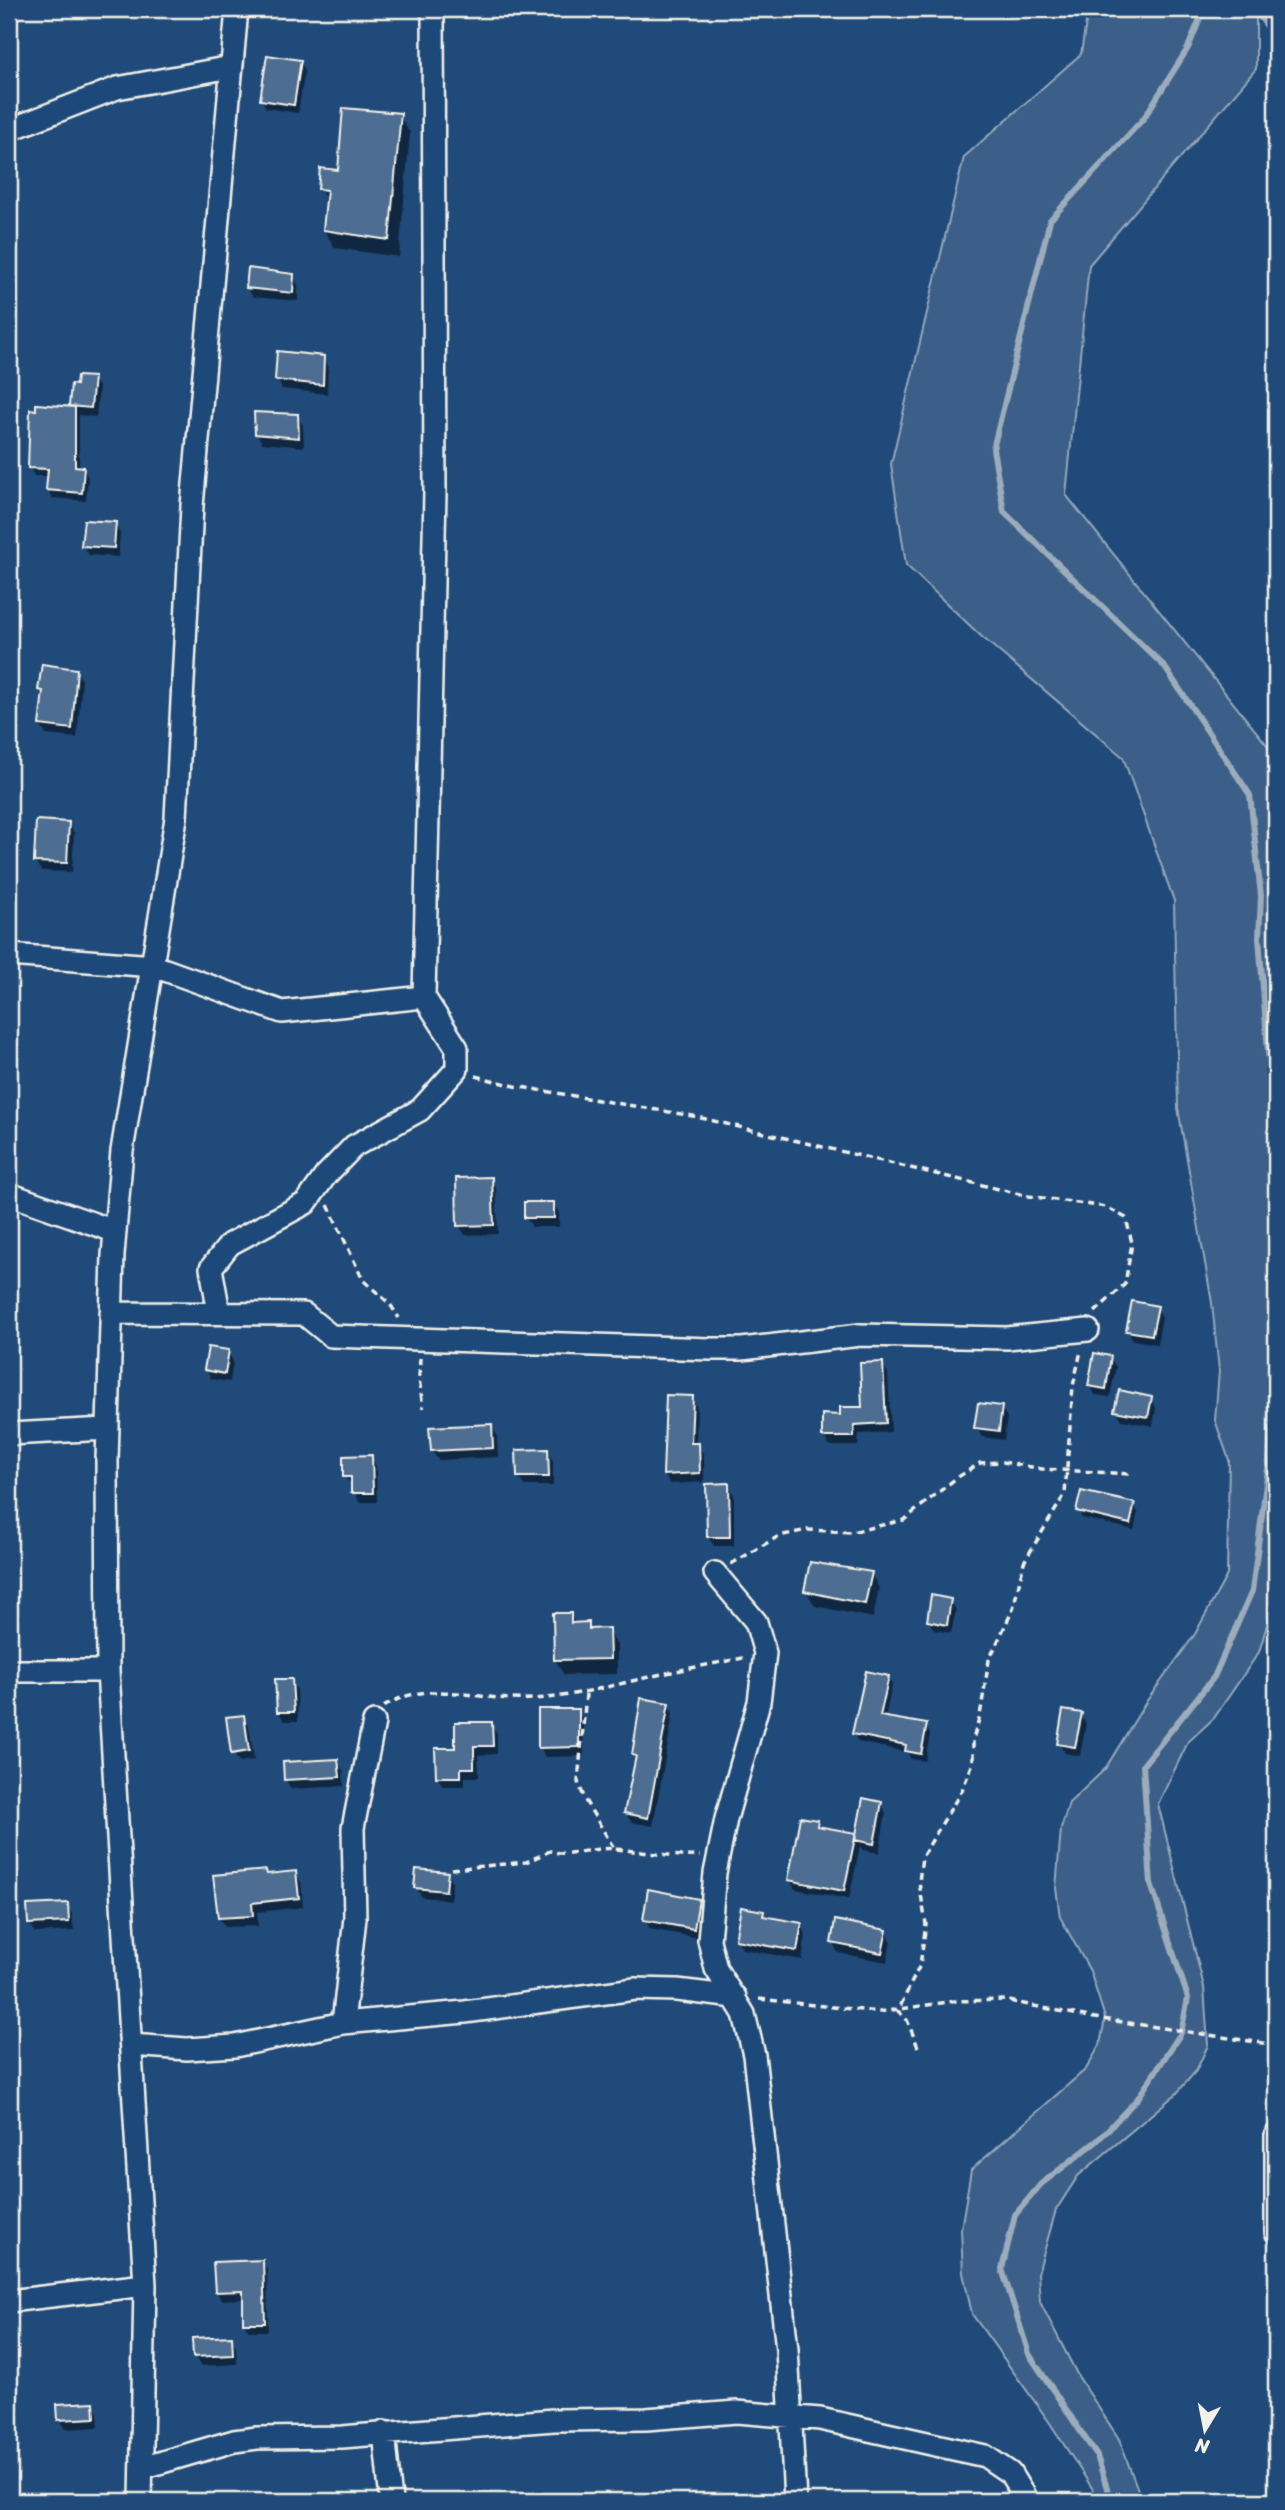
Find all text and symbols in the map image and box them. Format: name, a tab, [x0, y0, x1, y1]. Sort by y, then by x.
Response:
north arrow	[1170, 2394, 1240, 2464]
text: N	[1192, 2429, 1212, 2464]

